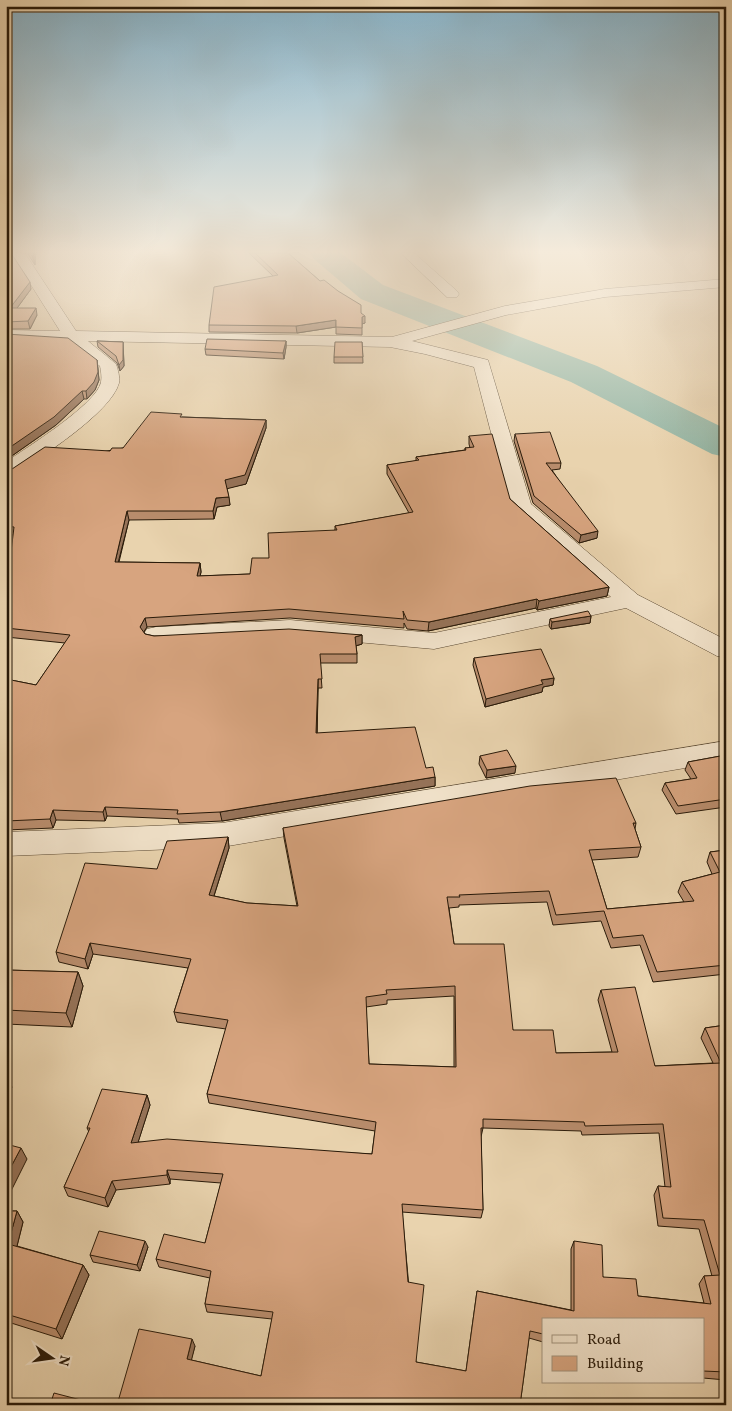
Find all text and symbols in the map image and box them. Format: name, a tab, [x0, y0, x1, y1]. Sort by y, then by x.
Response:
legend	[542, 1318, 704, 1384]
text: Road	[587, 1330, 621, 1351]
north arrow	[28, 1334, 78, 1384]
text: N	[53, 1353, 74, 1368]
text: Building	[587, 1354, 644, 1375]

